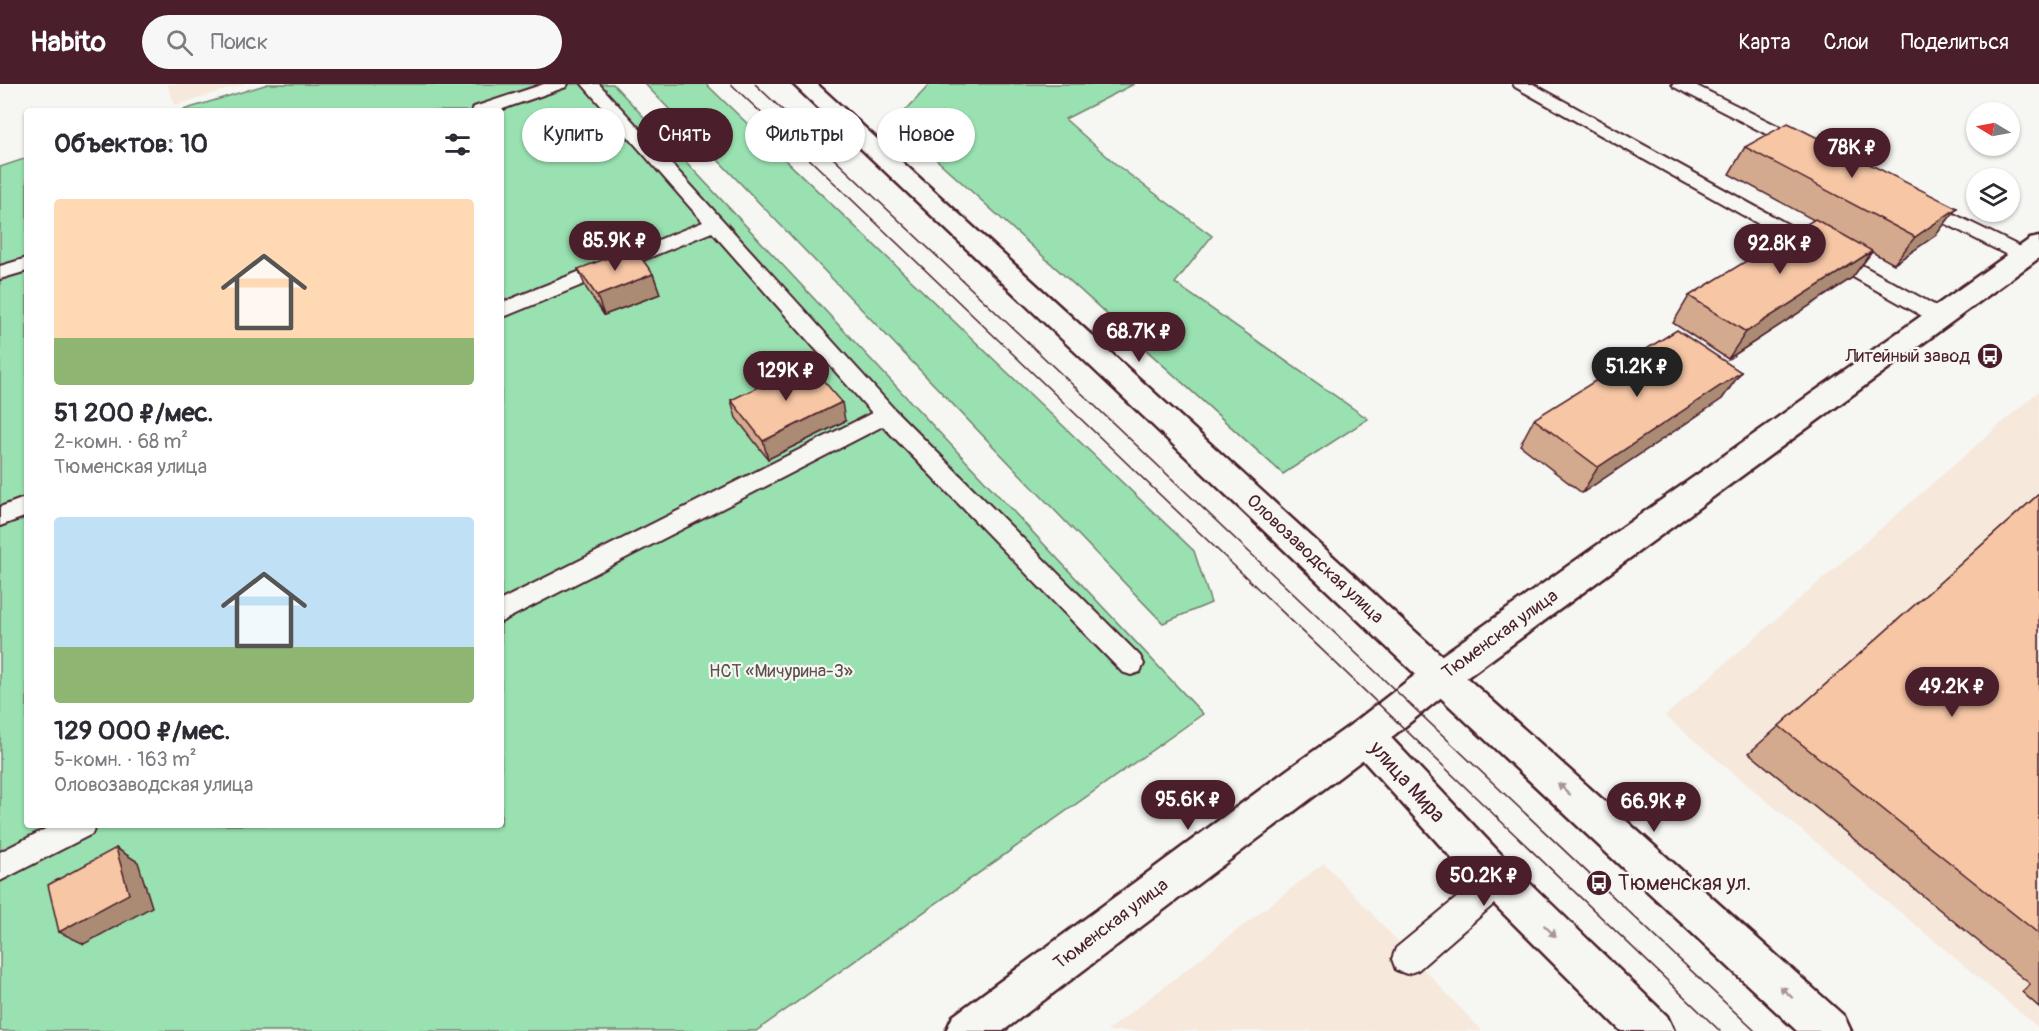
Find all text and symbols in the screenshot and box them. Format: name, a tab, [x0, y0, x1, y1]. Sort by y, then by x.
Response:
search box	[142, 15, 562, 69]
text: Habito	[30, 25, 106, 60]
icon: search	[163, 26, 196, 59]
text: Поиск	[211, 28, 268, 56]
text: Карта	[1738, 29, 1790, 56]
text: Слои	[1823, 29, 1868, 56]
text: Поделиться	[1901, 29, 2009, 56]
north arrow	[1966, 102, 2020, 156]
map controls	[1966, 102, 2020, 222]
chip: Купить	[522, 108, 625, 162]
chip: Снять	[637, 108, 733, 162]
chip: Фильтры	[745, 108, 865, 162]
chip: Новое	[877, 108, 975, 162]
text: Объектов: 10	[54, 128, 208, 160]
icon: filters	[441, 128, 474, 161]
pin: 78K ₽	[1810, 128, 1894, 179]
text: 78K ₽	[1827, 135, 1877, 160]
button: layers	[1966, 168, 2020, 222]
pin: 85.9K ₽	[560, 221, 670, 272]
pin: 92.8K ₽	[1725, 224, 1835, 275]
text: 85.9K ₽	[583, 228, 647, 253]
text: 92.8K ₽	[1748, 231, 1812, 256]
icon: home	[210, 238, 318, 346]
pin: 68.7K ₽	[1084, 312, 1194, 363]
text: 68.7K ₽	[1106, 319, 1172, 344]
bus stop icon: Литейный завод	[1975, 341, 2005, 371]
place label: Литейный завод	[1844, 345, 1970, 368]
pin: 51.2K ₽	[1582, 347, 1692, 398]
pin: 129K ₽	[737, 351, 835, 402]
text: 51.2K ₽	[1606, 354, 1668, 379]
text: 129K ₽	[757, 358, 815, 383]
text: 51 200 ₽/мес.	[54, 397, 213, 429]
text: 2-комн. · 68 m²	[54, 429, 188, 454]
text: Тюменская улица	[54, 454, 207, 479]
street label: Оловозаводская улица	[1242, 489, 1388, 629]
icon: home	[210, 556, 318, 664]
street label: Тюменская улица	[1438, 584, 1562, 684]
park label: НСТ «Мичурина-3»	[709, 660, 853, 683]
pin: 49.2K ₽	[1897, 667, 2007, 718]
text: 49.2K ₽	[1919, 674, 1985, 699]
text: 129 000 ₽/мес.	[54, 715, 230, 747]
street label: улица Мира	[1363, 735, 1451, 829]
text: 5-комн. · 163 m²	[54, 747, 197, 772]
text: Оловозаводская улица	[54, 772, 253, 797]
pin: 95.6K ₽	[1133, 780, 1243, 831]
one-way arrow	[1557, 782, 1572, 796]
pin: 66.9K ₽	[1599, 782, 1709, 833]
text: 95.6K ₽	[1155, 787, 1221, 812]
text: 66.9K ₽	[1621, 789, 1687, 814]
pin: 50.2K ₽	[1429, 856, 1539, 907]
text: 50.2K ₽	[1450, 863, 1518, 888]
bus stop icon: Тюменская ул.	[1584, 868, 1614, 898]
place label: Тюменская ул.	[1618, 870, 1751, 897]
street label: Тюменская улица	[1049, 873, 1173, 975]
one-way arrow	[1542, 924, 1557, 938]
one-way arrow	[1779, 985, 1793, 999]

